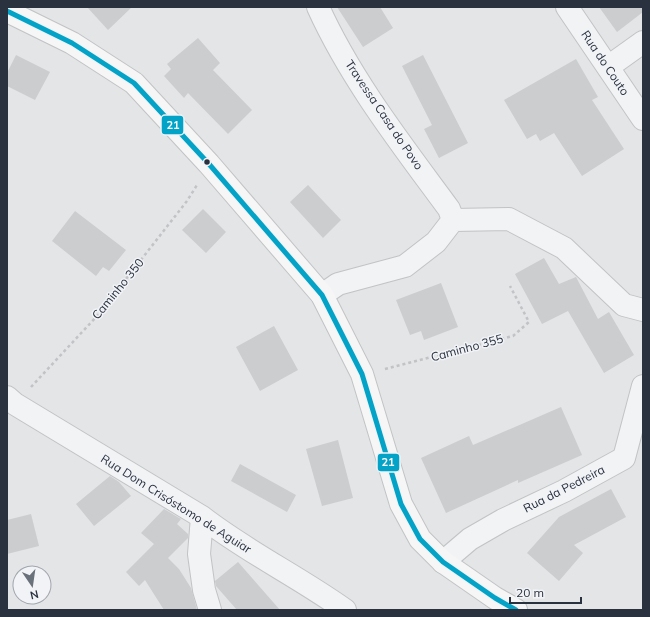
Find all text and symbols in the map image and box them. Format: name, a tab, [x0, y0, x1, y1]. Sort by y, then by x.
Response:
street label: Rua do Couto	[578, 27, 633, 98]
street label: Travessa Casa do Povo	[342, 57, 427, 172]
line badge: 21	[161, 115, 184, 135]
text: 21	[166, 118, 180, 132]
unlabelled marker	[202, 157, 212, 167]
street label: Caminho 350	[88, 255, 147, 322]
street label: Caminho 355	[429, 331, 505, 364]
street label: Rua Dom Crisóstomo de Aguiar	[98, 451, 255, 557]
line badge: 21	[377, 453, 400, 472]
text: 21	[381, 455, 395, 469]
street label: Rua da Pedreira	[520, 462, 607, 516]
north arrow	[12, 565, 52, 605]
scale bar	[510, 579, 581, 605]
text: 20 m	[516, 585, 544, 600]
text: N	[29, 587, 40, 602]

